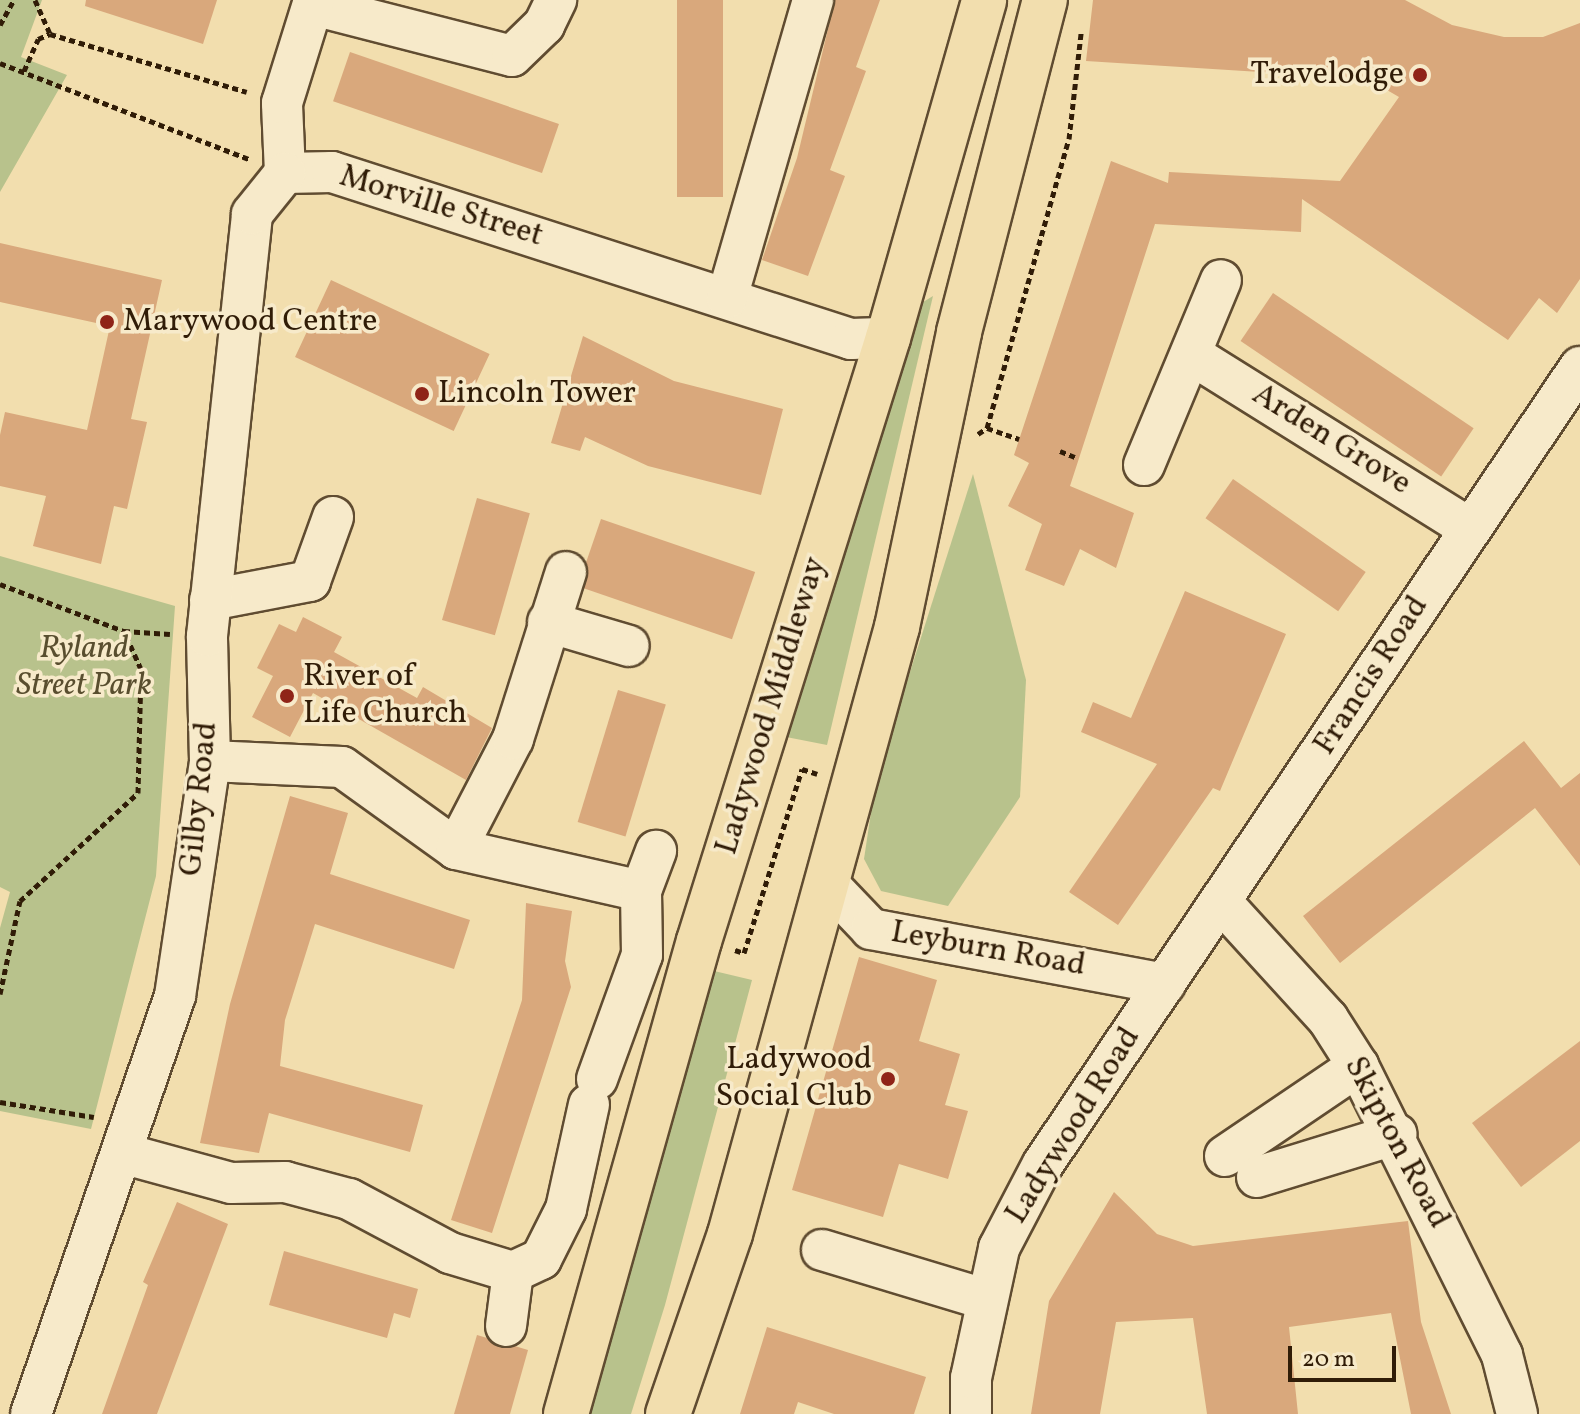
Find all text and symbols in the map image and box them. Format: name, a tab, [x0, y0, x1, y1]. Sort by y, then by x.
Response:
place label: Travelodge	[1250, 56, 1404, 94]
marker: Travelodge	[1411, 66, 1429, 84]
street label: Morville Street	[335, 158, 547, 256]
place label: Marywood Centre	[123, 303, 377, 341]
marker: Marywood Centre	[98, 313, 116, 331]
place label: Lincoln Tower	[438, 375, 637, 413]
street label: Arden Grove	[1245, 376, 1417, 504]
marker: Lincoln Tower	[413, 385, 431, 403]
street label: Ladywood Middleway	[708, 553, 836, 859]
street label: Francis Road	[1306, 589, 1438, 763]
park label: Ryland Street Park	[16, 631, 152, 706]
place label: River of Life Church	[303, 659, 467, 734]
marker: River of Life Church	[278, 687, 296, 705]
street label: Gilby Road	[173, 720, 227, 878]
street label: Leyburn Road	[888, 914, 1088, 986]
street label: Ladywood Road	[998, 1021, 1150, 1231]
place label: Ladywood Social Club	[715, 1042, 872, 1117]
street label: Skipton Road	[1335, 1051, 1457, 1235]
marker: Ladywood Social Club	[879, 1070, 897, 1088]
scale bar	[1292, 1330, 1400, 1380]
text: 20 m	[1302, 1343, 1355, 1377]

